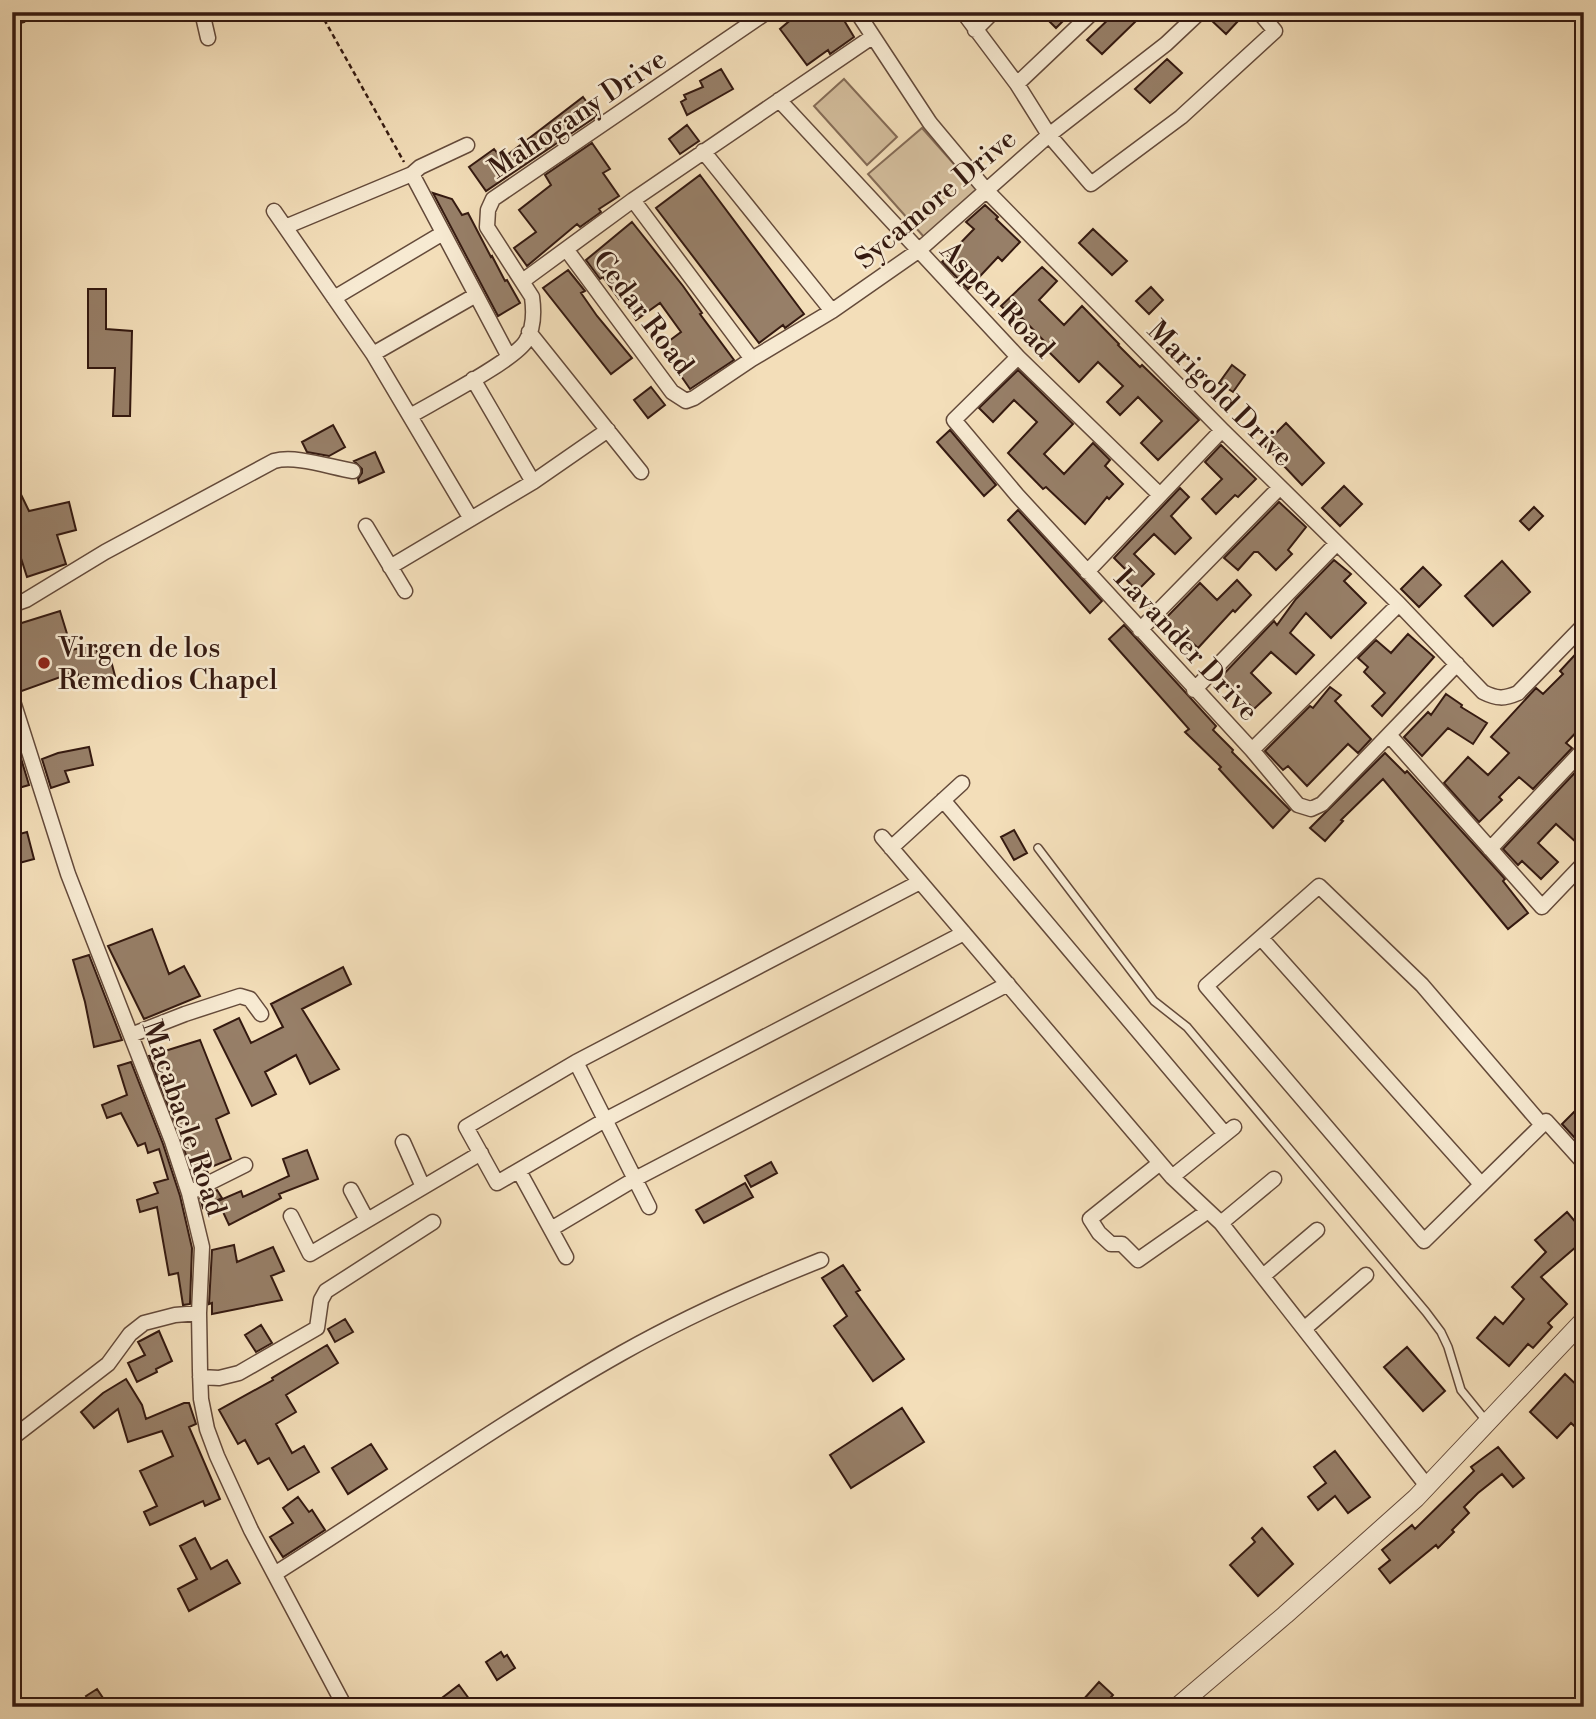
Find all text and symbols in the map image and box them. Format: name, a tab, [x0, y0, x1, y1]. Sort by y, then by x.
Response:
street label: Mahogany Drive	[482, 42, 673, 187]
street label: Sycamore Drive	[848, 121, 1024, 277]
street label: Aspen Road	[932, 234, 1061, 366]
street label: Cedar Road	[585, 244, 701, 382]
street label: Marigold Drive	[1140, 314, 1300, 474]
street label: Lavander Drive	[1106, 561, 1266, 729]
place label: Virgen de los Remedios Chapel	[57, 631, 278, 698]
marker: Virgen de los Remedios Chapel	[36, 655, 52, 671]
street label: Macabacle Road	[134, 1016, 233, 1221]

